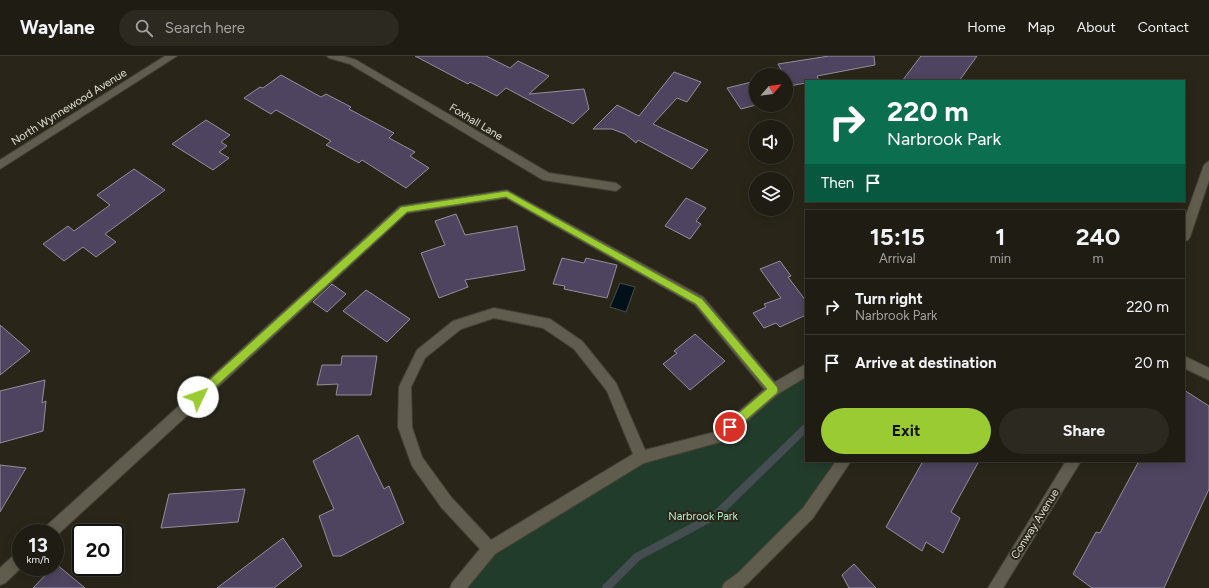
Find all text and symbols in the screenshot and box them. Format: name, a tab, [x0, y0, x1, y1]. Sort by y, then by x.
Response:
search box	[119, 10, 399, 46]
text: Waylane	[20, 16, 95, 39]
icon: search	[133, 17, 155, 39]
text: Search here	[165, 19, 245, 37]
text: Home	[967, 19, 1006, 36]
text: Map	[1028, 19, 1055, 36]
text: About	[1077, 19, 1116, 36]
text: Contact	[1138, 19, 1189, 36]
street label: North Wynnewood Avenue	[9, 66, 129, 148]
north arrow	[749, 68, 793, 112]
map controls	[749, 68, 793, 216]
text: 220 m	[887, 94, 969, 128]
icon: right	[821, 96, 873, 148]
street label: Foxhall Lane	[447, 101, 505, 143]
button: sound	[749, 120, 793, 164]
text: Narbrook Park	[887, 128, 1001, 150]
button: layers	[749, 172, 793, 216]
icon: arrive	[862, 172, 884, 194]
text: Then	[821, 174, 854, 192]
text: 15:15	[870, 222, 925, 251]
text: 1	[995, 222, 1005, 251]
text: 240	[1076, 222, 1120, 251]
text: Arrival	[879, 251, 916, 266]
text: min	[990, 251, 1011, 266]
text: m	[1092, 251, 1104, 266]
text: Turn right	[855, 290, 923, 308]
icon: right	[821, 296, 843, 318]
text: 220 m	[1126, 298, 1169, 316]
text: Narbrook Park	[855, 308, 937, 323]
icon: arrive	[821, 352, 843, 374]
text: Arrive at destination	[855, 354, 996, 372]
text: 20 m	[1135, 354, 1169, 372]
position arrow	[177, 376, 219, 418]
button: Exit	[821, 408, 991, 454]
button: Share	[999, 408, 1169, 454]
pin	[713, 410, 747, 444]
icon: arrive	[719, 416, 741, 438]
street label: Conway Avenue	[1008, 487, 1062, 561]
park label: Narbrook Park	[668, 510, 739, 523]
speed limit sign: 20	[72, 524, 124, 576]
text: 13	[28, 533, 48, 557]
text: km/h	[27, 553, 49, 566]

